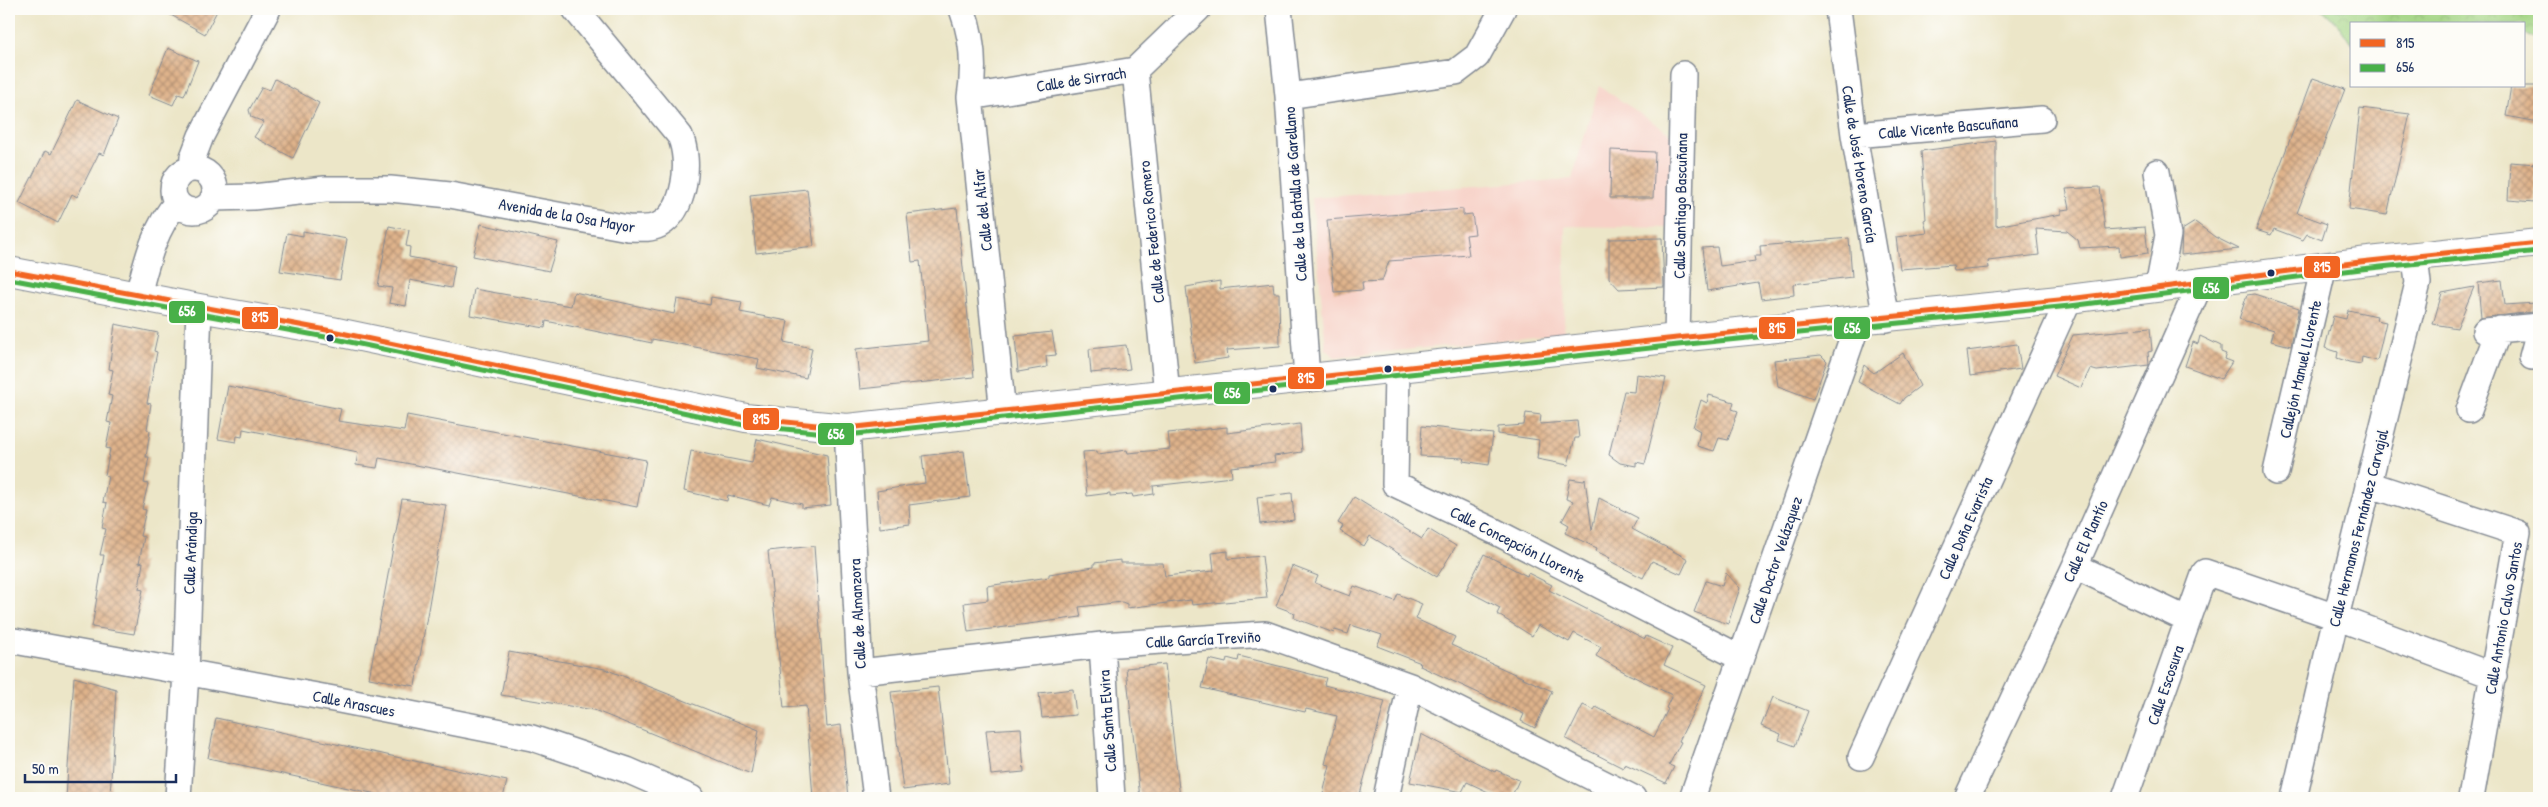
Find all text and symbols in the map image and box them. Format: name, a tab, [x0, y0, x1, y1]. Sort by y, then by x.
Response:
legend	[2350, 22, 2526, 88]
text: 815	[2396, 32, 2415, 53]
text: 656	[2396, 56, 2414, 77]
street label: Calle de Sirrach	[1034, 61, 1128, 97]
street label: Calle de José Moreno García	[1837, 84, 1883, 244]
street label: Calle de la Batalla de Garellano	[1278, 105, 1312, 282]
street label: Calle Vicente Bascuñana	[1877, 110, 2019, 144]
street label: Calle Santiago Bascuñana	[1668, 133, 1692, 279]
street label: Calle de Federico Romero	[1133, 159, 1169, 304]
street label: Calle del Alfar	[967, 168, 997, 252]
street label: Avenida de la Osa Mayor	[497, 192, 637, 238]
line badge: 815	[2303, 255, 2341, 279]
text: 815	[2313, 257, 2331, 276]
unlabelled marker	[2266, 268, 2276, 278]
line badge: 656	[2192, 276, 2230, 300]
text: 656	[2202, 278, 2220, 297]
street label: Callejón Manuel Llorente	[2273, 297, 2327, 440]
line badge: 656	[168, 300, 206, 324]
text: 656	[178, 301, 196, 320]
line badge: 815	[241, 306, 279, 330]
text: 815	[251, 307, 269, 326]
line badge: 815	[1758, 316, 1796, 340]
line badge: 656	[1833, 316, 1871, 340]
text: 815	[1768, 318, 1786, 337]
text: 656	[1843, 318, 1861, 337]
unlabelled marker	[325, 333, 335, 343]
unlabelled marker	[1383, 364, 1393, 374]
line badge: 815	[1287, 366, 1325, 390]
text: 815	[1297, 368, 1315, 387]
line badge: 656	[1213, 381, 1251, 405]
text: 656	[1223, 383, 1241, 402]
unlabelled marker	[1268, 384, 1278, 394]
line badge: 815	[742, 407, 780, 431]
text: 815	[752, 409, 770, 428]
line badge: 656	[817, 422, 855, 446]
text: 656	[827, 424, 845, 443]
street label: Calle Hermanos Fernández Carvajal	[2323, 426, 2393, 629]
street label: Calle Doña Evarista	[1932, 473, 1998, 583]
street label: Calle Doctor Velázquez	[1743, 493, 1807, 627]
street label: Calle El Plantío	[2057, 496, 2113, 586]
street label: Calle Concepción Llorente	[1446, 500, 1590, 588]
street label: Calle Arándiga	[178, 511, 202, 595]
street label: Calle Antonio Calvo Santos	[2479, 540, 2527, 696]
street label: Calle de Almanzora	[843, 558, 871, 670]
street label: Calle García Treviño	[1145, 625, 1262, 653]
street label: Calle Escosura	[2141, 642, 2189, 728]
street label: Calle Santa Elvira	[1092, 669, 1122, 773]
street label: Calle Arascues	[311, 684, 397, 722]
scale bar	[25, 752, 176, 784]
text: 50 m	[32, 758, 59, 779]

